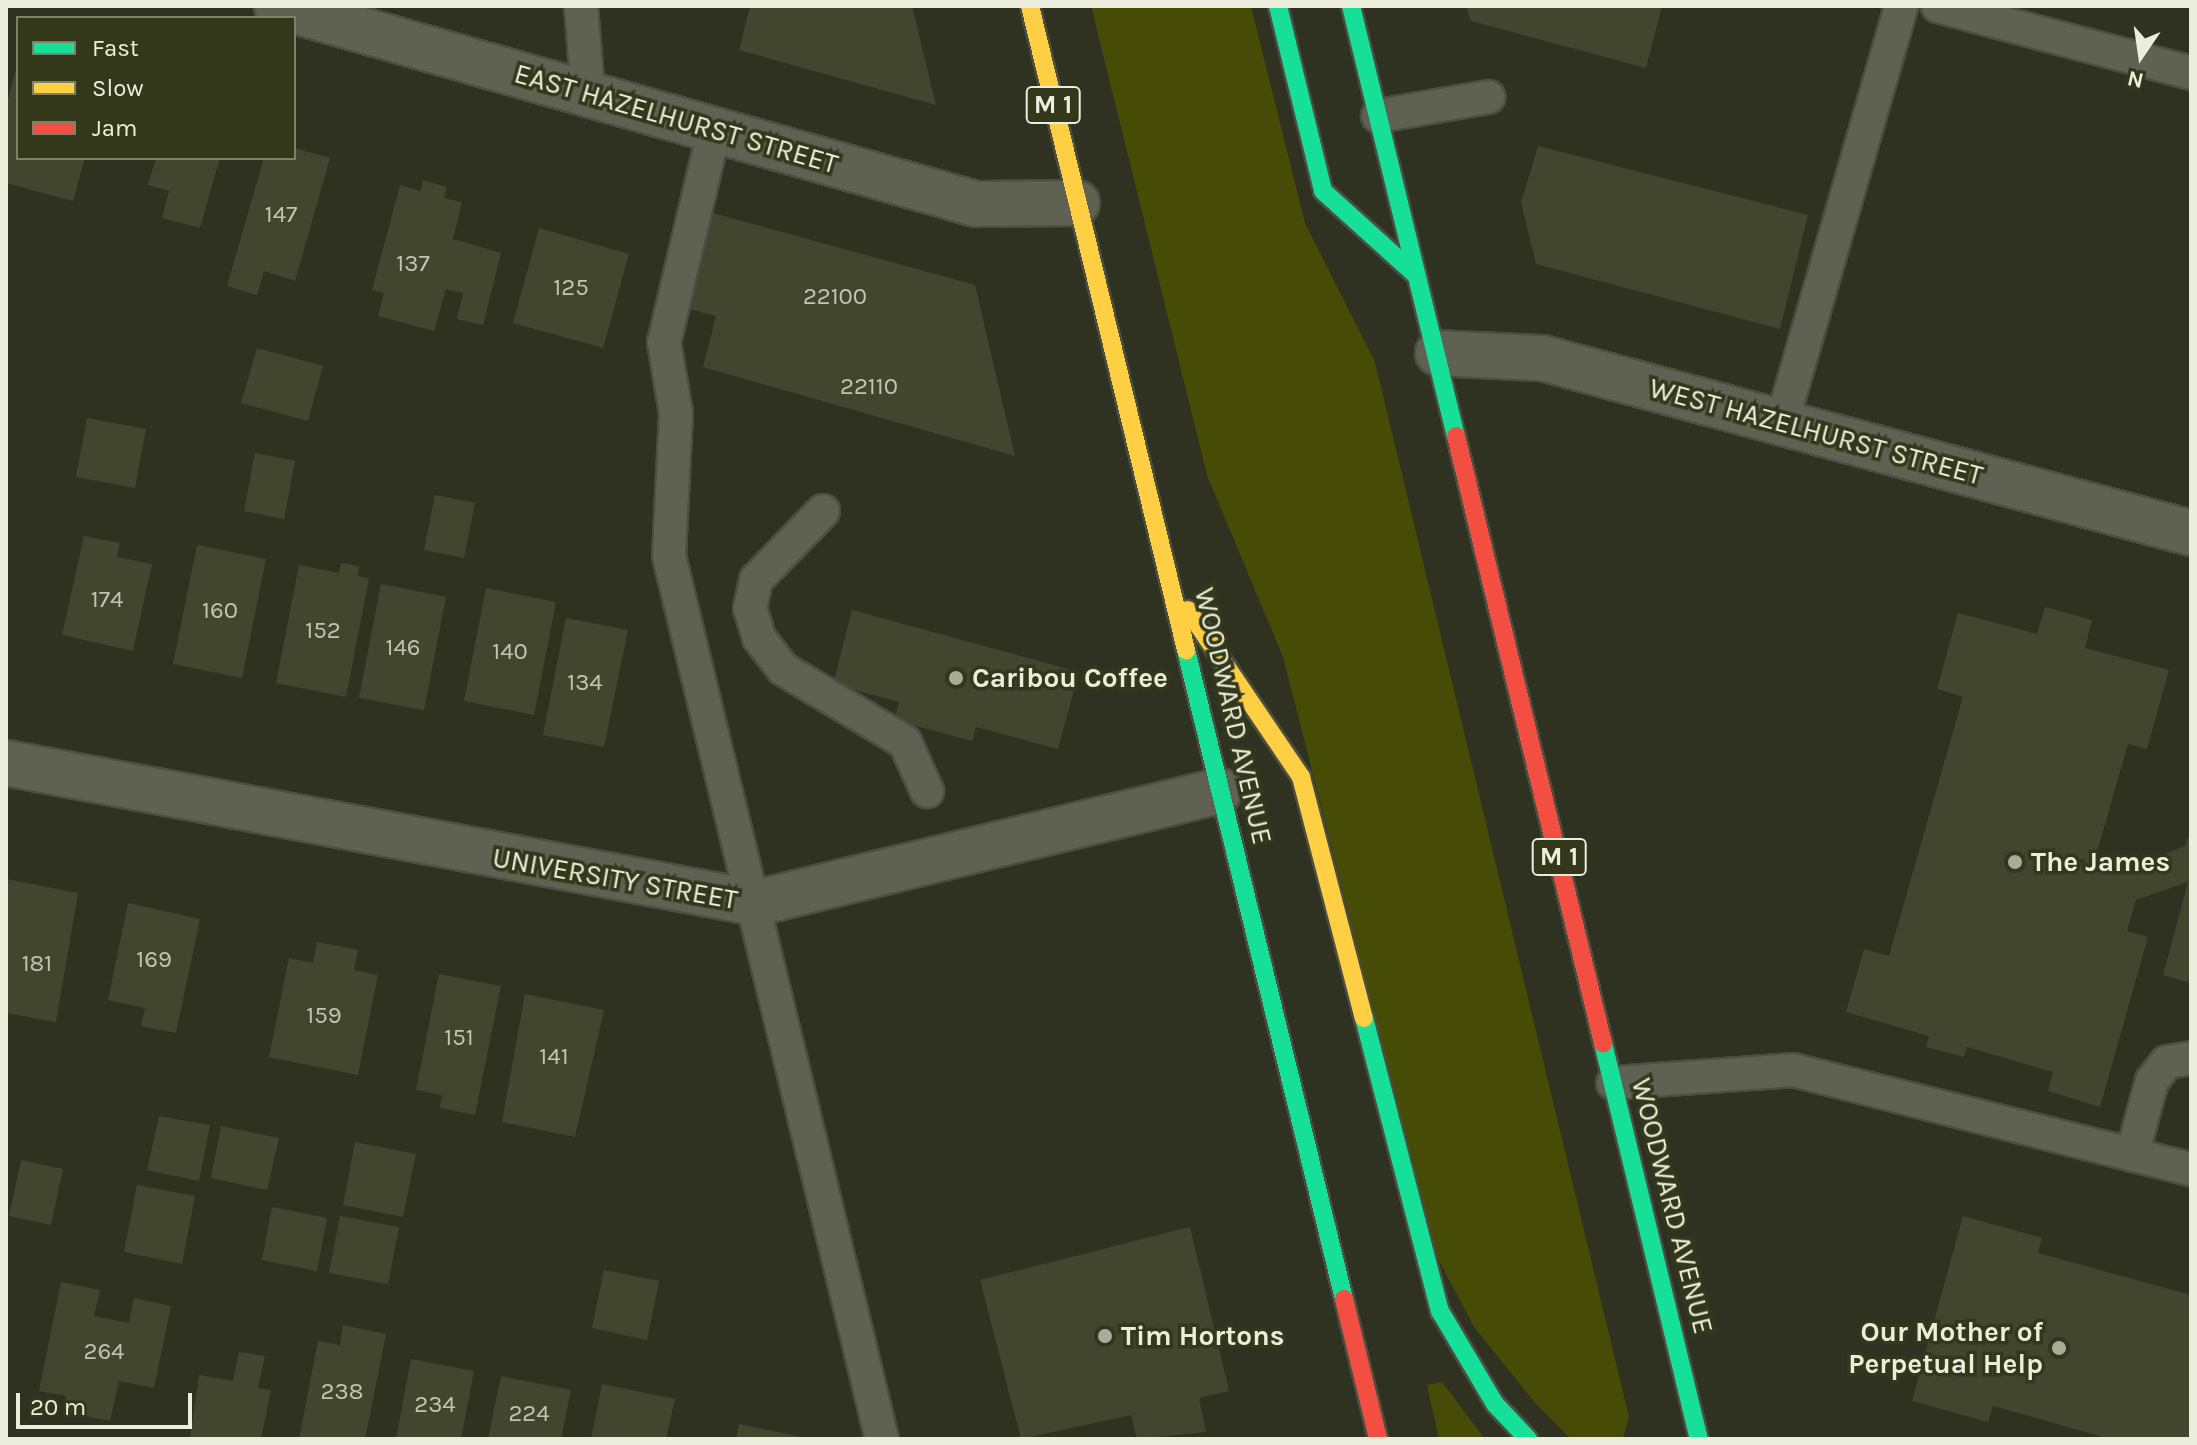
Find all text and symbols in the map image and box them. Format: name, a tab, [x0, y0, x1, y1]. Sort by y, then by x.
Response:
legend	[16, 16, 296, 160]
north arrow	[2101, 16, 2181, 96]
text: Fast	[92, 34, 139, 62]
street label: EAST HAZELHURST STREET	[510, 57, 842, 181]
text: N	[2125, 65, 2146, 94]
text: Slow	[92, 74, 144, 102]
road number: M 1	[1025, 83, 1081, 127]
text: Jam	[92, 114, 137, 142]
house number: 147	[265, 201, 297, 229]
house number: 137	[396, 250, 430, 278]
house number: 125	[553, 274, 589, 302]
house number: 22100	[803, 283, 867, 311]
street label: WEST HAZELHURST STREET	[1646, 371, 1986, 493]
house number: 22110	[840, 373, 898, 401]
street label: WOODWARD AVENUE	[1187, 585, 1279, 847]
house number: 174	[91, 586, 123, 614]
house number: 160	[202, 597, 238, 625]
house number: 152	[305, 617, 341, 645]
house number: 146	[385, 634, 421, 662]
house number: 140	[492, 638, 528, 666]
place label: Caribou Coffee	[972, 661, 1168, 695]
house number: 134	[567, 669, 603, 697]
marker: Caribou Coffee	[947, 669, 965, 687]
road number: M 1	[1531, 835, 1587, 879]
street label: UNIVERSITY STREET	[490, 841, 740, 917]
place label: The James	[2031, 845, 2170, 879]
marker: The James	[2006, 853, 2024, 871]
house number: 169	[136, 946, 172, 974]
house number: 181	[22, 950, 52, 978]
house number: 159	[306, 1002, 342, 1030]
house number: 151	[444, 1024, 474, 1052]
house number: 141	[539, 1043, 569, 1071]
street label: WOODWARD AVENUE	[1624, 1075, 1720, 1337]
place label: Our Mother of Perpetual Help	[1848, 1315, 2043, 1381]
place label: Tim Hortons	[1121, 1319, 1284, 1353]
marker: Tim Hortons	[1096, 1327, 1114, 1345]
house number: 264	[83, 1338, 125, 1366]
marker: Our Mother of Perpetual Help	[2050, 1339, 2068, 1357]
scale bar	[20, 1377, 196, 1427]
house number: 238	[321, 1378, 363, 1406]
house number: 234	[414, 1391, 456, 1419]
text: 20 m	[30, 1393, 86, 1421]
house number: 224	[508, 1400, 550, 1428]

